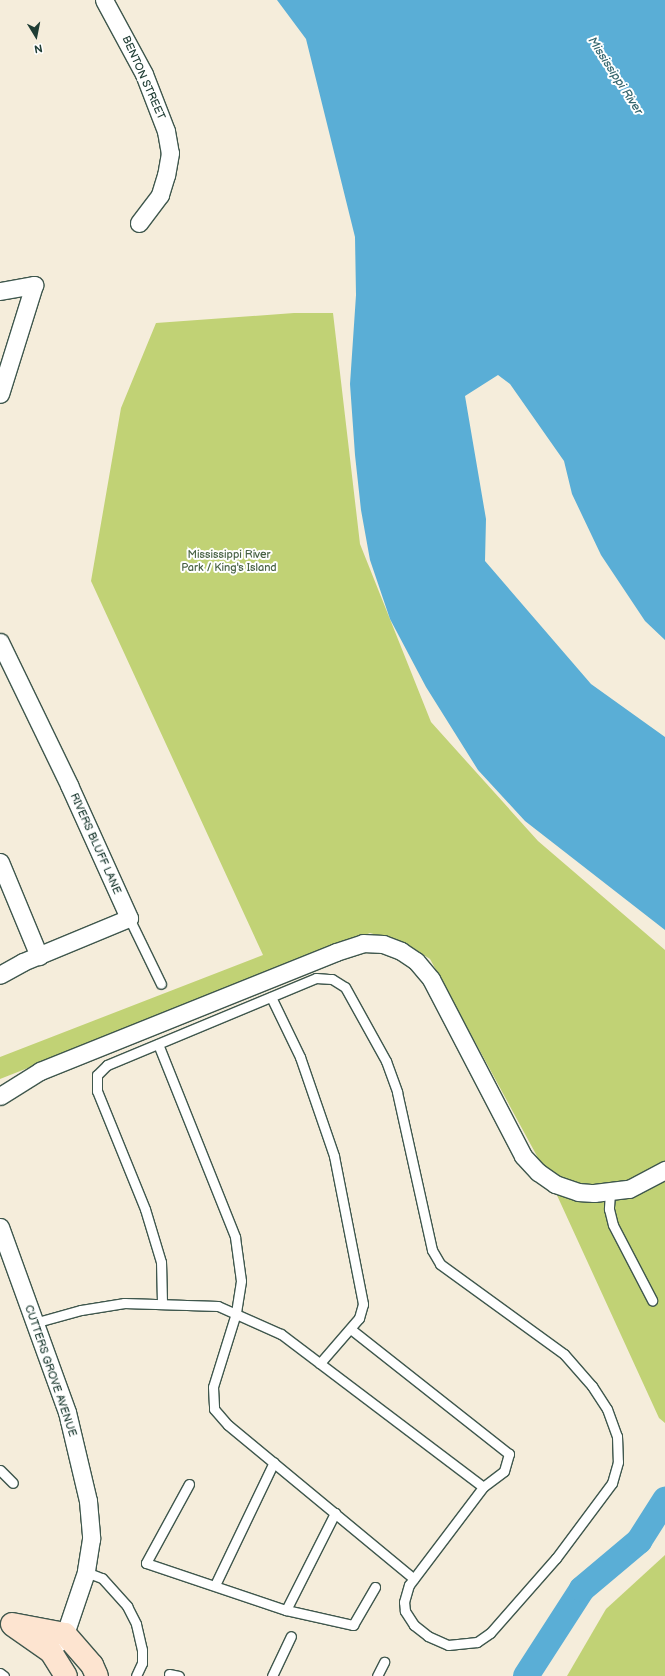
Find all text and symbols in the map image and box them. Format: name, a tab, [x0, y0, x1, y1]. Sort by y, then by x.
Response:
north arrow	[16, 16, 56, 56]
street label: BENTON STREET	[119, 34, 167, 122]
water label: Mississippi River	[585, 34, 645, 118]
text: N	[33, 41, 43, 55]
park label: Mississippi River Park / King's Island	[181, 549, 277, 575]
street label: RIVERS BLUFF LANE	[67, 791, 123, 897]
street label: CUTTERS GROVE AVENUE	[21, 1303, 79, 1439]

